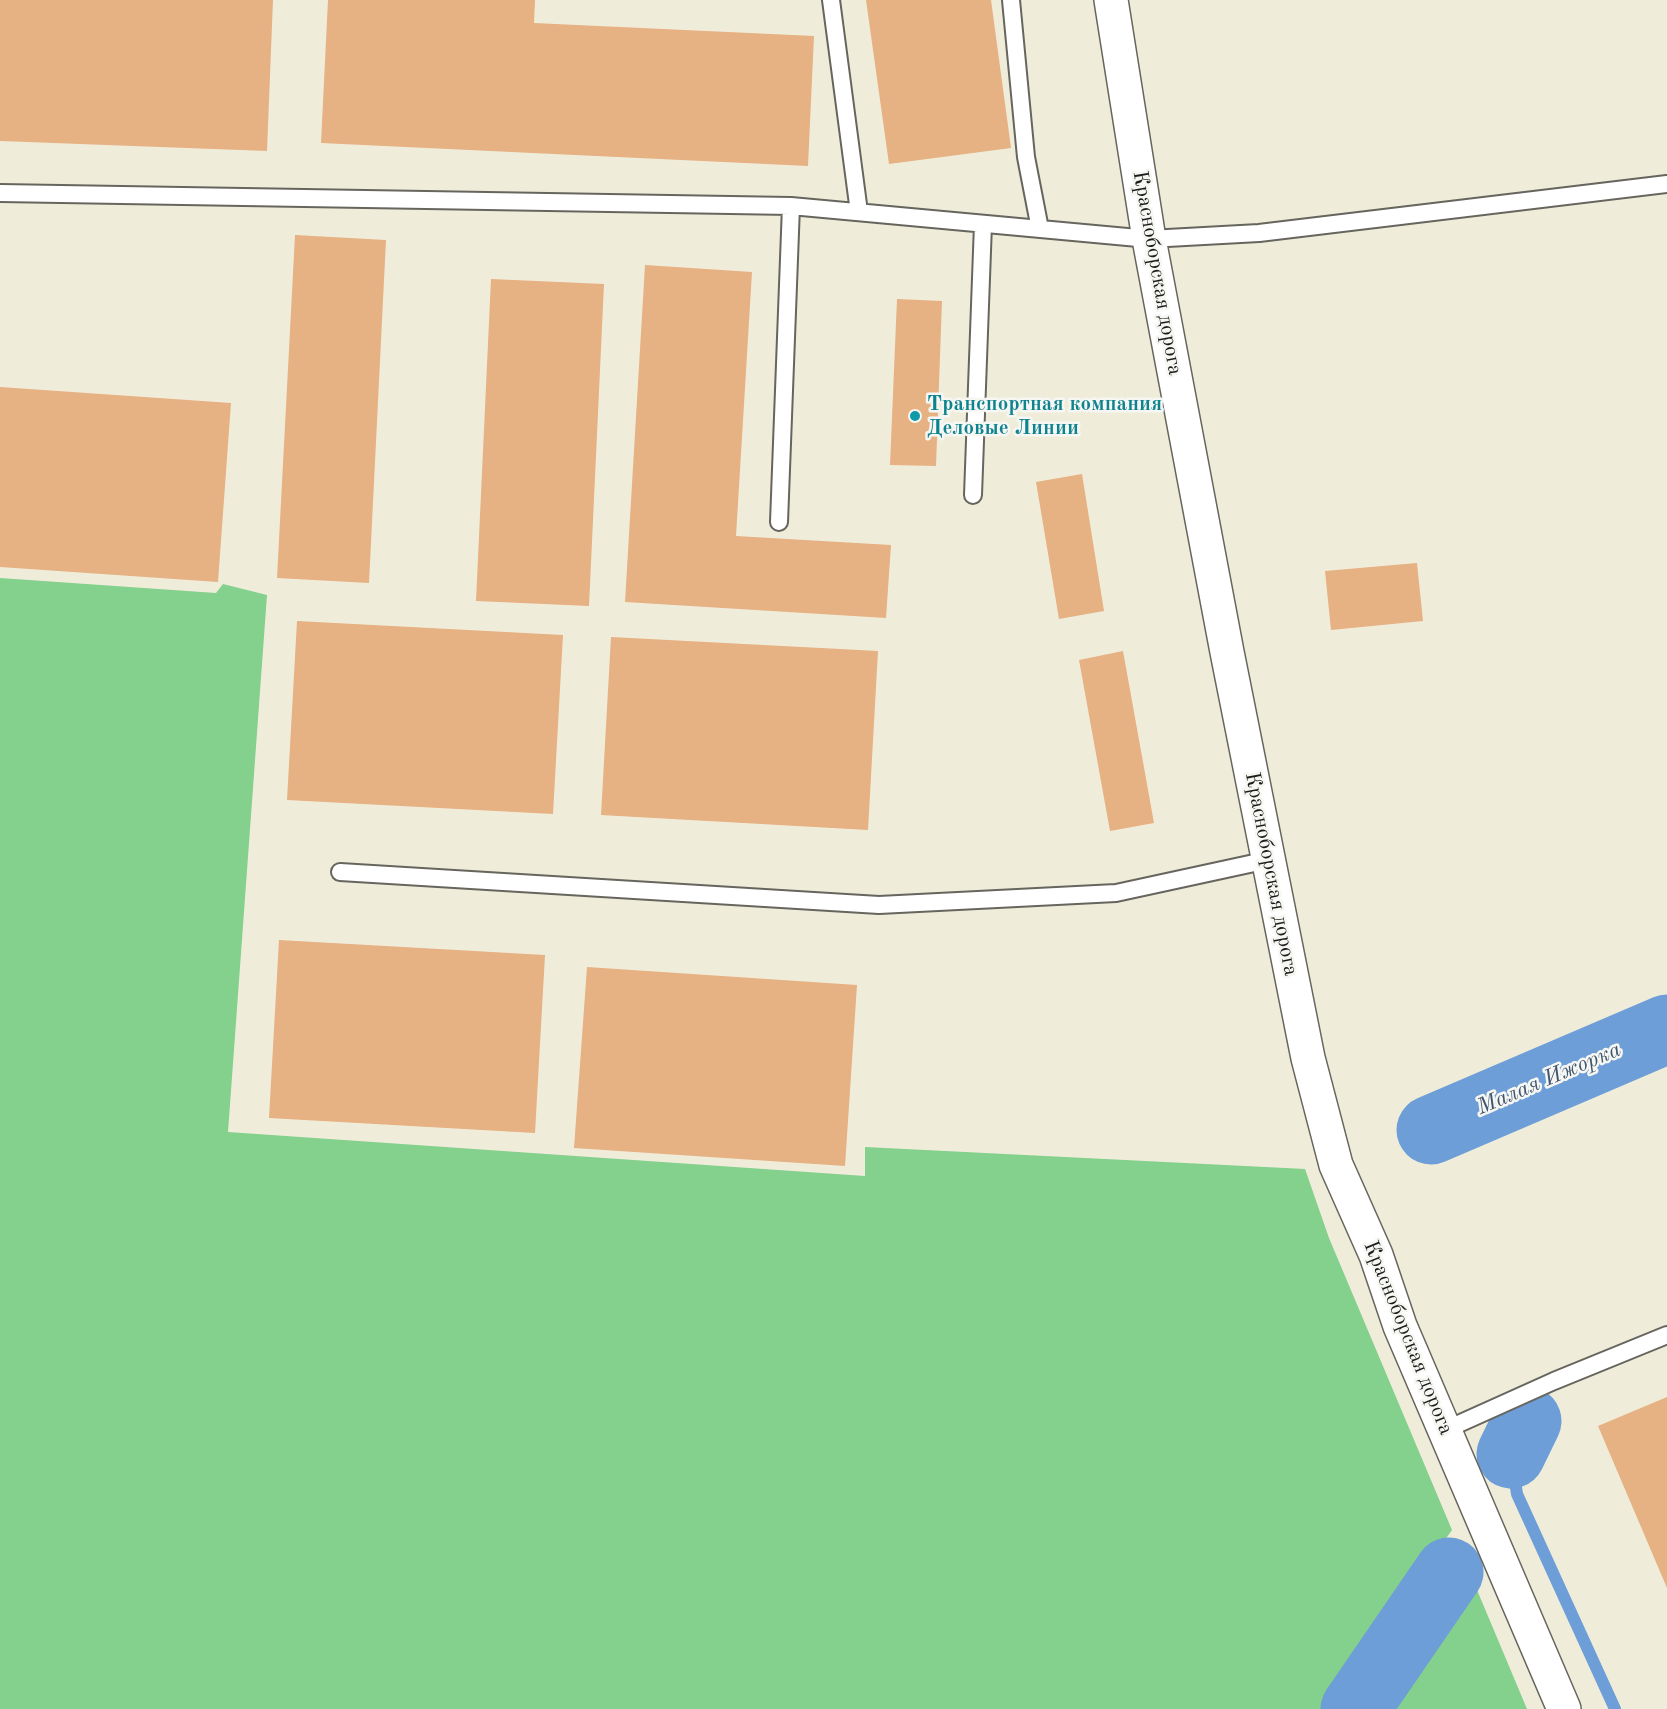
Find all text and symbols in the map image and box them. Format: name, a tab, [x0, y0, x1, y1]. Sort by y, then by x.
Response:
street label: Красноборская дорога	[1127, 169, 1187, 377]
place label: Транспортная компания Деловые Линии	[927, 391, 1162, 441]
marker: Транспортная компания Деловые Линии	[908, 409, 922, 423]
street label: Красноборская дорога	[1239, 770, 1303, 978]
water label: Малая Ижорка	[1473, 1037, 1625, 1121]
street label: Красноборская дорога	[1358, 1237, 1458, 1439]

